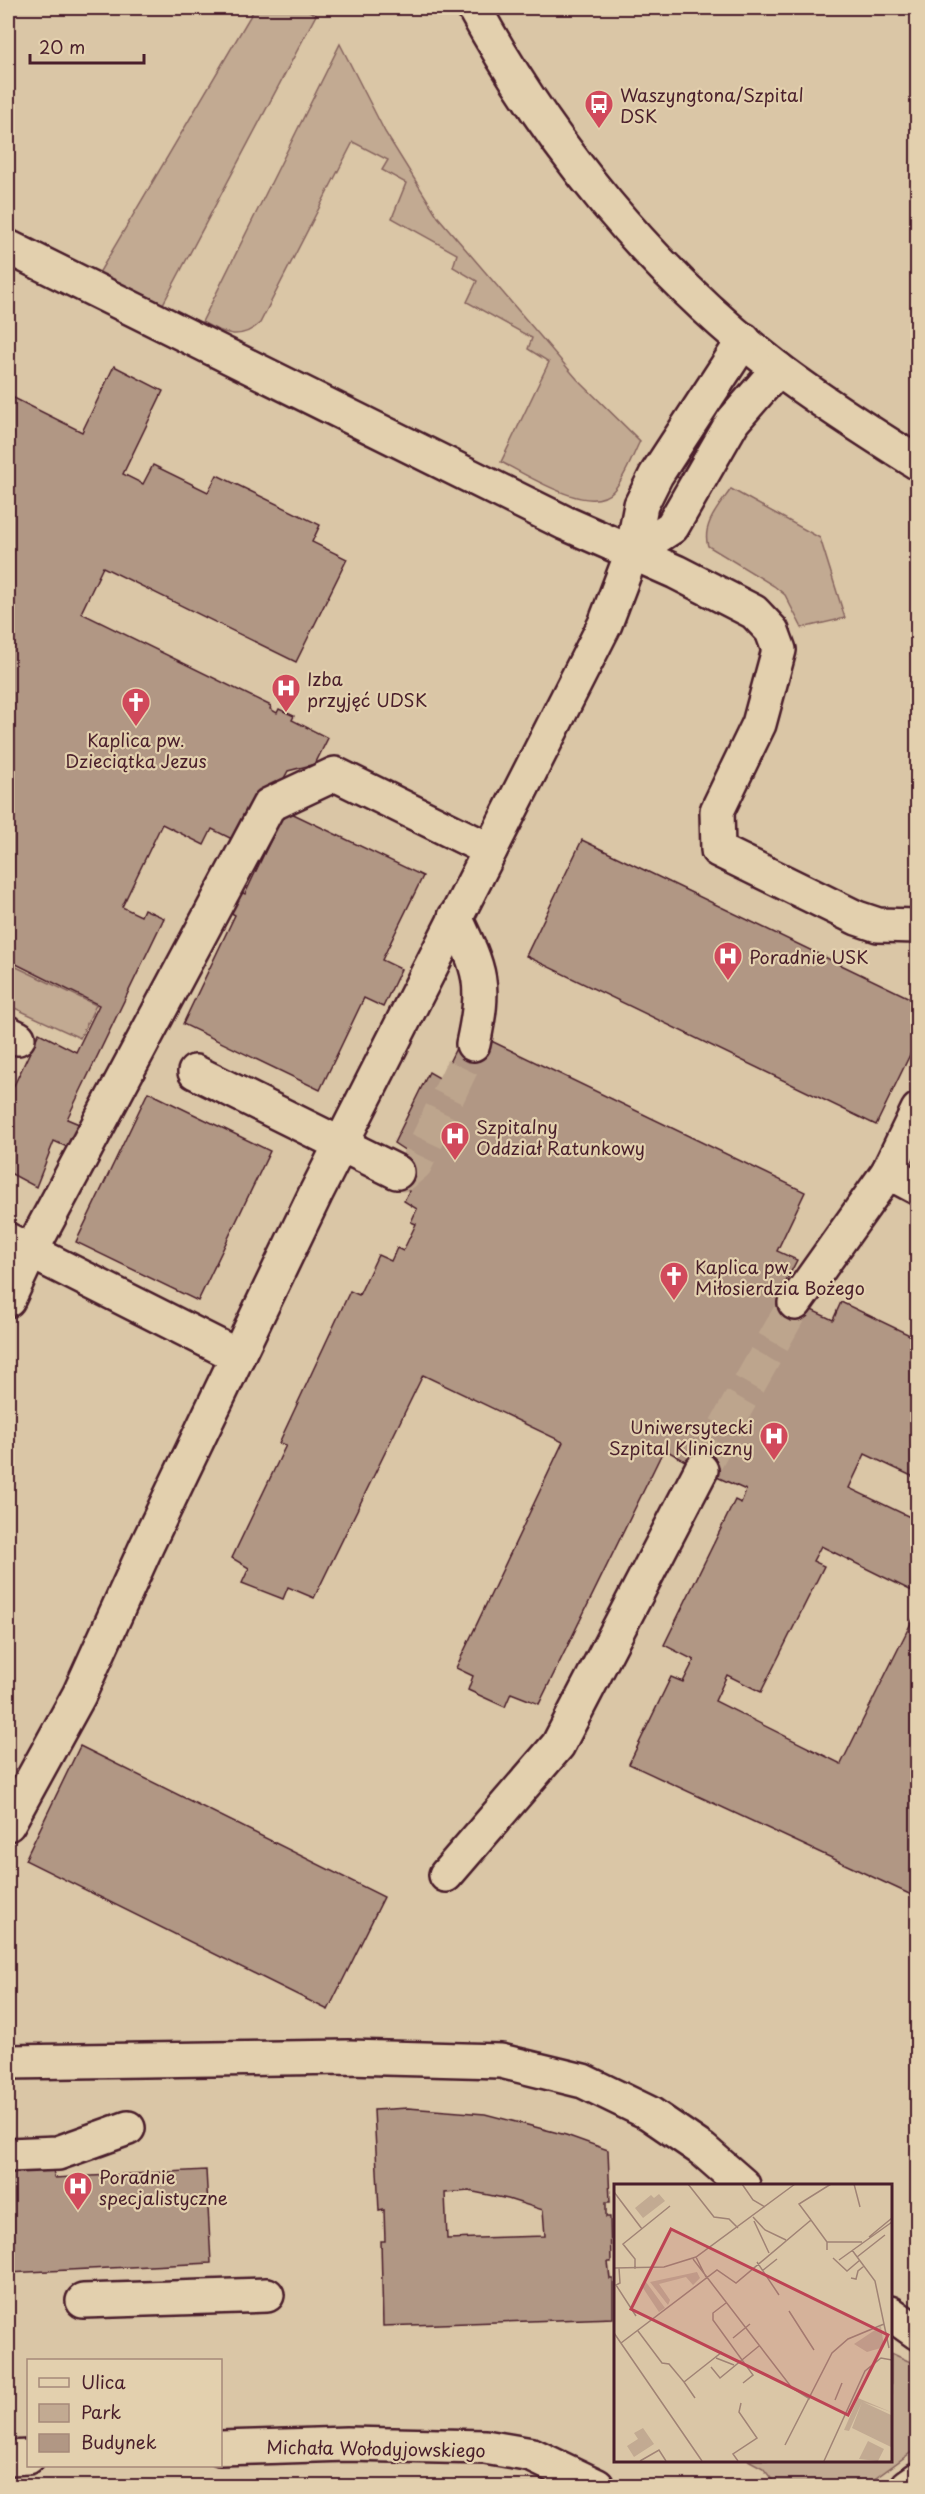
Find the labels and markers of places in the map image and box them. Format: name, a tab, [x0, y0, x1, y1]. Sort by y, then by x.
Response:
place label: Waszyngtona/Szpital DSK	[620, 81, 804, 129]
bus stop icon: Waszyngtona/Szpital DSK	[583, 88, 615, 130]
place label: Izba przyjęć UDSK	[307, 665, 427, 713]
hospital icon: Izba przyjęć UDSK	[270, 672, 302, 714]
church icon: Kaplica pw. Dzieciątka Jezus	[120, 686, 152, 728]
place label: Kaplica pw. Dzieciątka Jezus	[65, 726, 207, 774]
hospital icon: Poradnie USK	[712, 940, 744, 982]
place label: Poradnie USK	[749, 943, 869, 970]
place label: Szpitalny Oddział Ratunkowy	[476, 1113, 645, 1161]
hospital icon: Szpitalny Oddział Ratunkowy	[439, 1120, 471, 1162]
place label: Kaplica pw. Miłosierdzia Bożego	[695, 1253, 865, 1301]
church icon: Kaplica pw. Miłosierdzia Bożego	[658, 1260, 690, 1302]
place label: Uniwersytecki Szpital Kliniczny	[609, 1413, 753, 1461]
hospital icon: Uniwersytecki Szpital Kliniczny	[758, 1420, 790, 1462]
place label: Poradnie specjalistyczne	[99, 2163, 228, 2211]
hospital icon: Poradnie specjalistyczne	[62, 2170, 94, 2212]

